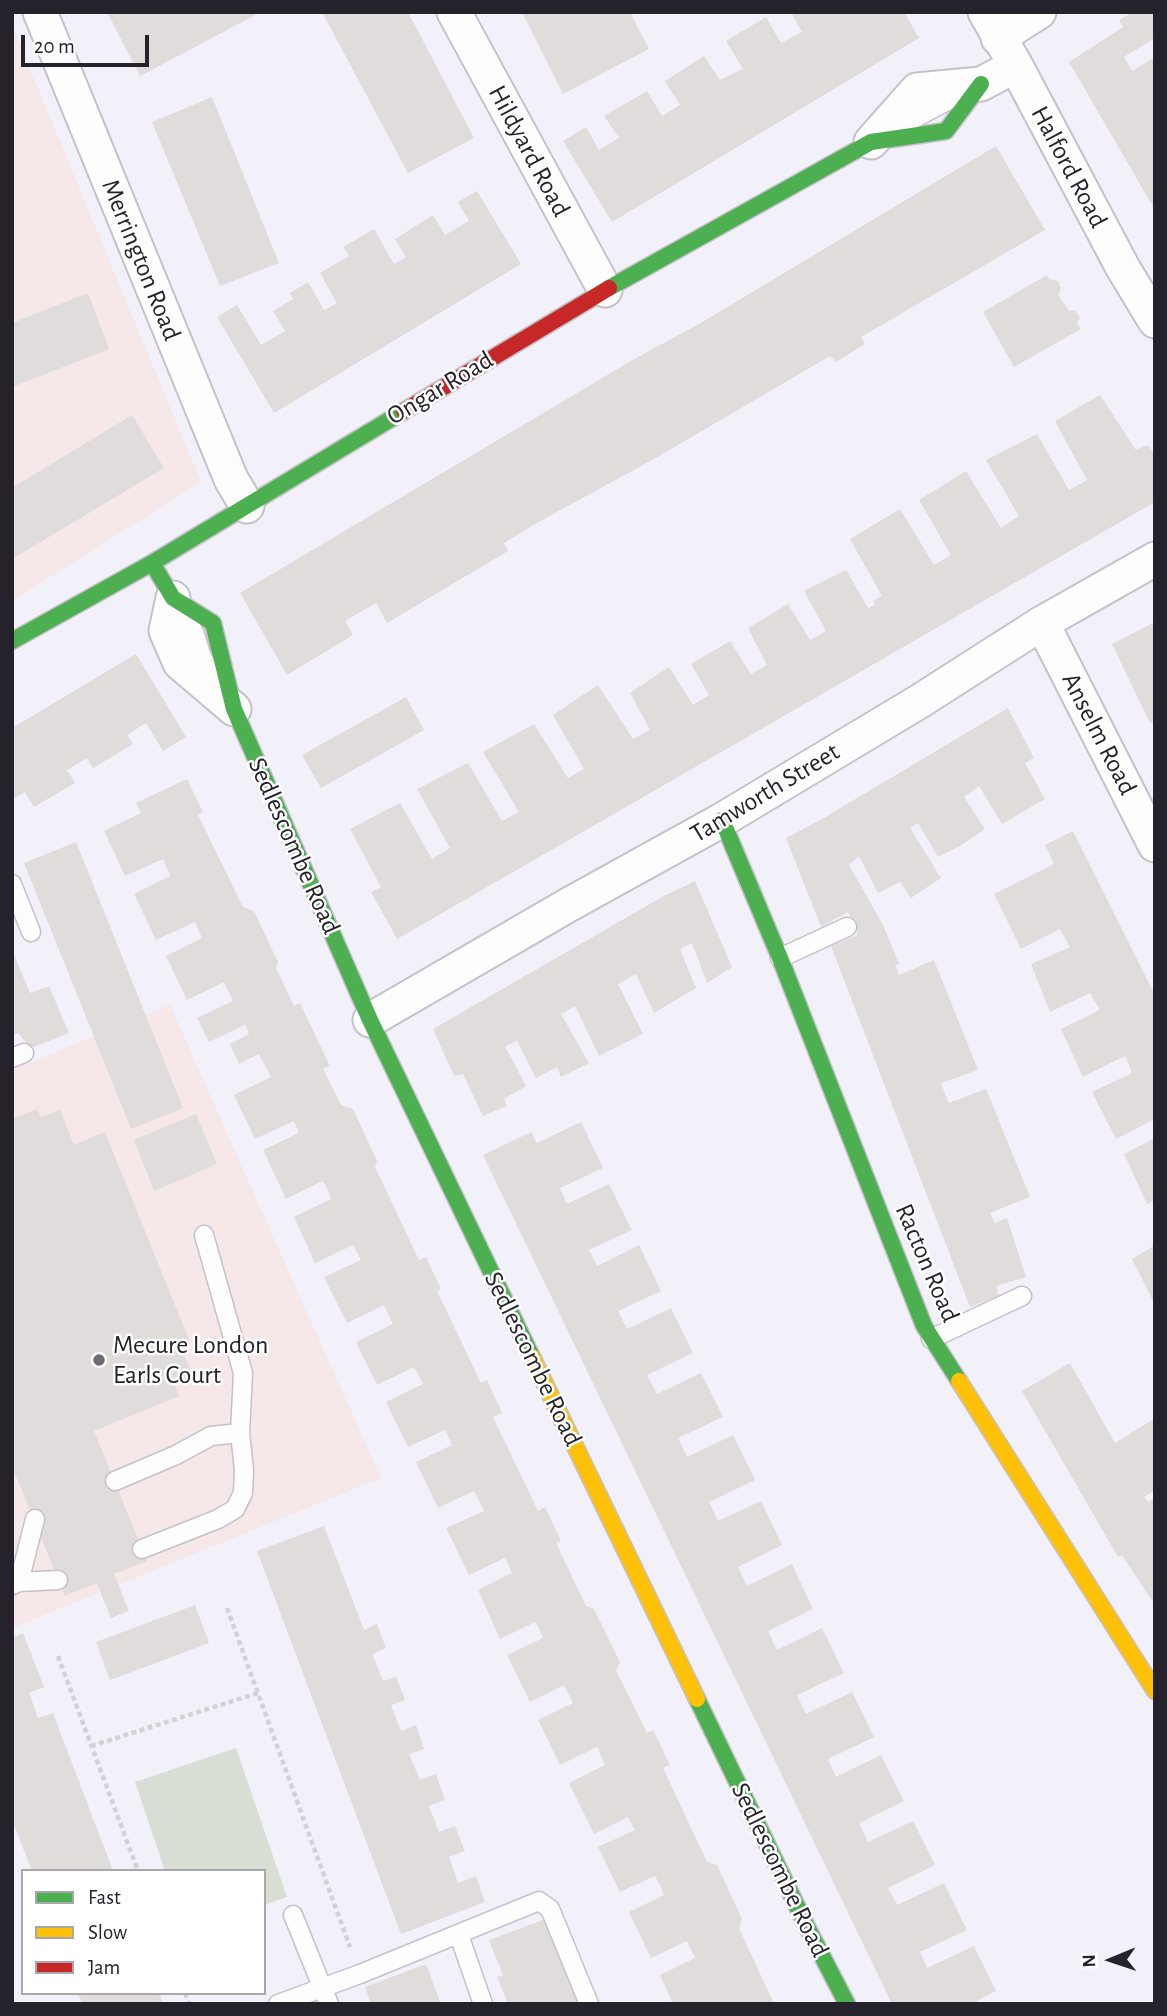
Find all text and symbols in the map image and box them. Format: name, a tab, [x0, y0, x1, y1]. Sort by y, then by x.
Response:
scale bar	[24, 21, 152, 65]
text: 20 m	[34, 36, 75, 57]
street label: Hildyard Road	[481, 80, 577, 222]
street label: Halford Road	[1024, 101, 1114, 233]
street label: Merrington Road	[95, 175, 187, 345]
street label: Ongar Road	[381, 344, 499, 432]
street label: Anselm Road	[1055, 668, 1143, 800]
street label: Tamworth Street	[685, 736, 845, 850]
street label: Sedlescombe Road	[241, 753, 347, 939]
street label: Racton Road	[888, 1199, 966, 1327]
street label: Sedlescombe Road	[477, 1267, 589, 1451]
place label: Mecure London Earls Court	[113, 1329, 268, 1390]
marker: Mecure London Earls Court	[91, 1352, 107, 1368]
street label: Sedlescombe Road	[724, 1778, 836, 1962]
legend	[21, 1869, 266, 1995]
text: Fast	[88, 1887, 121, 1908]
text: Slow	[88, 1922, 127, 1943]
north arrow	[1076, 1925, 1146, 1995]
text: N	[1080, 1954, 1099, 1968]
text: Jam	[88, 1957, 120, 1978]

